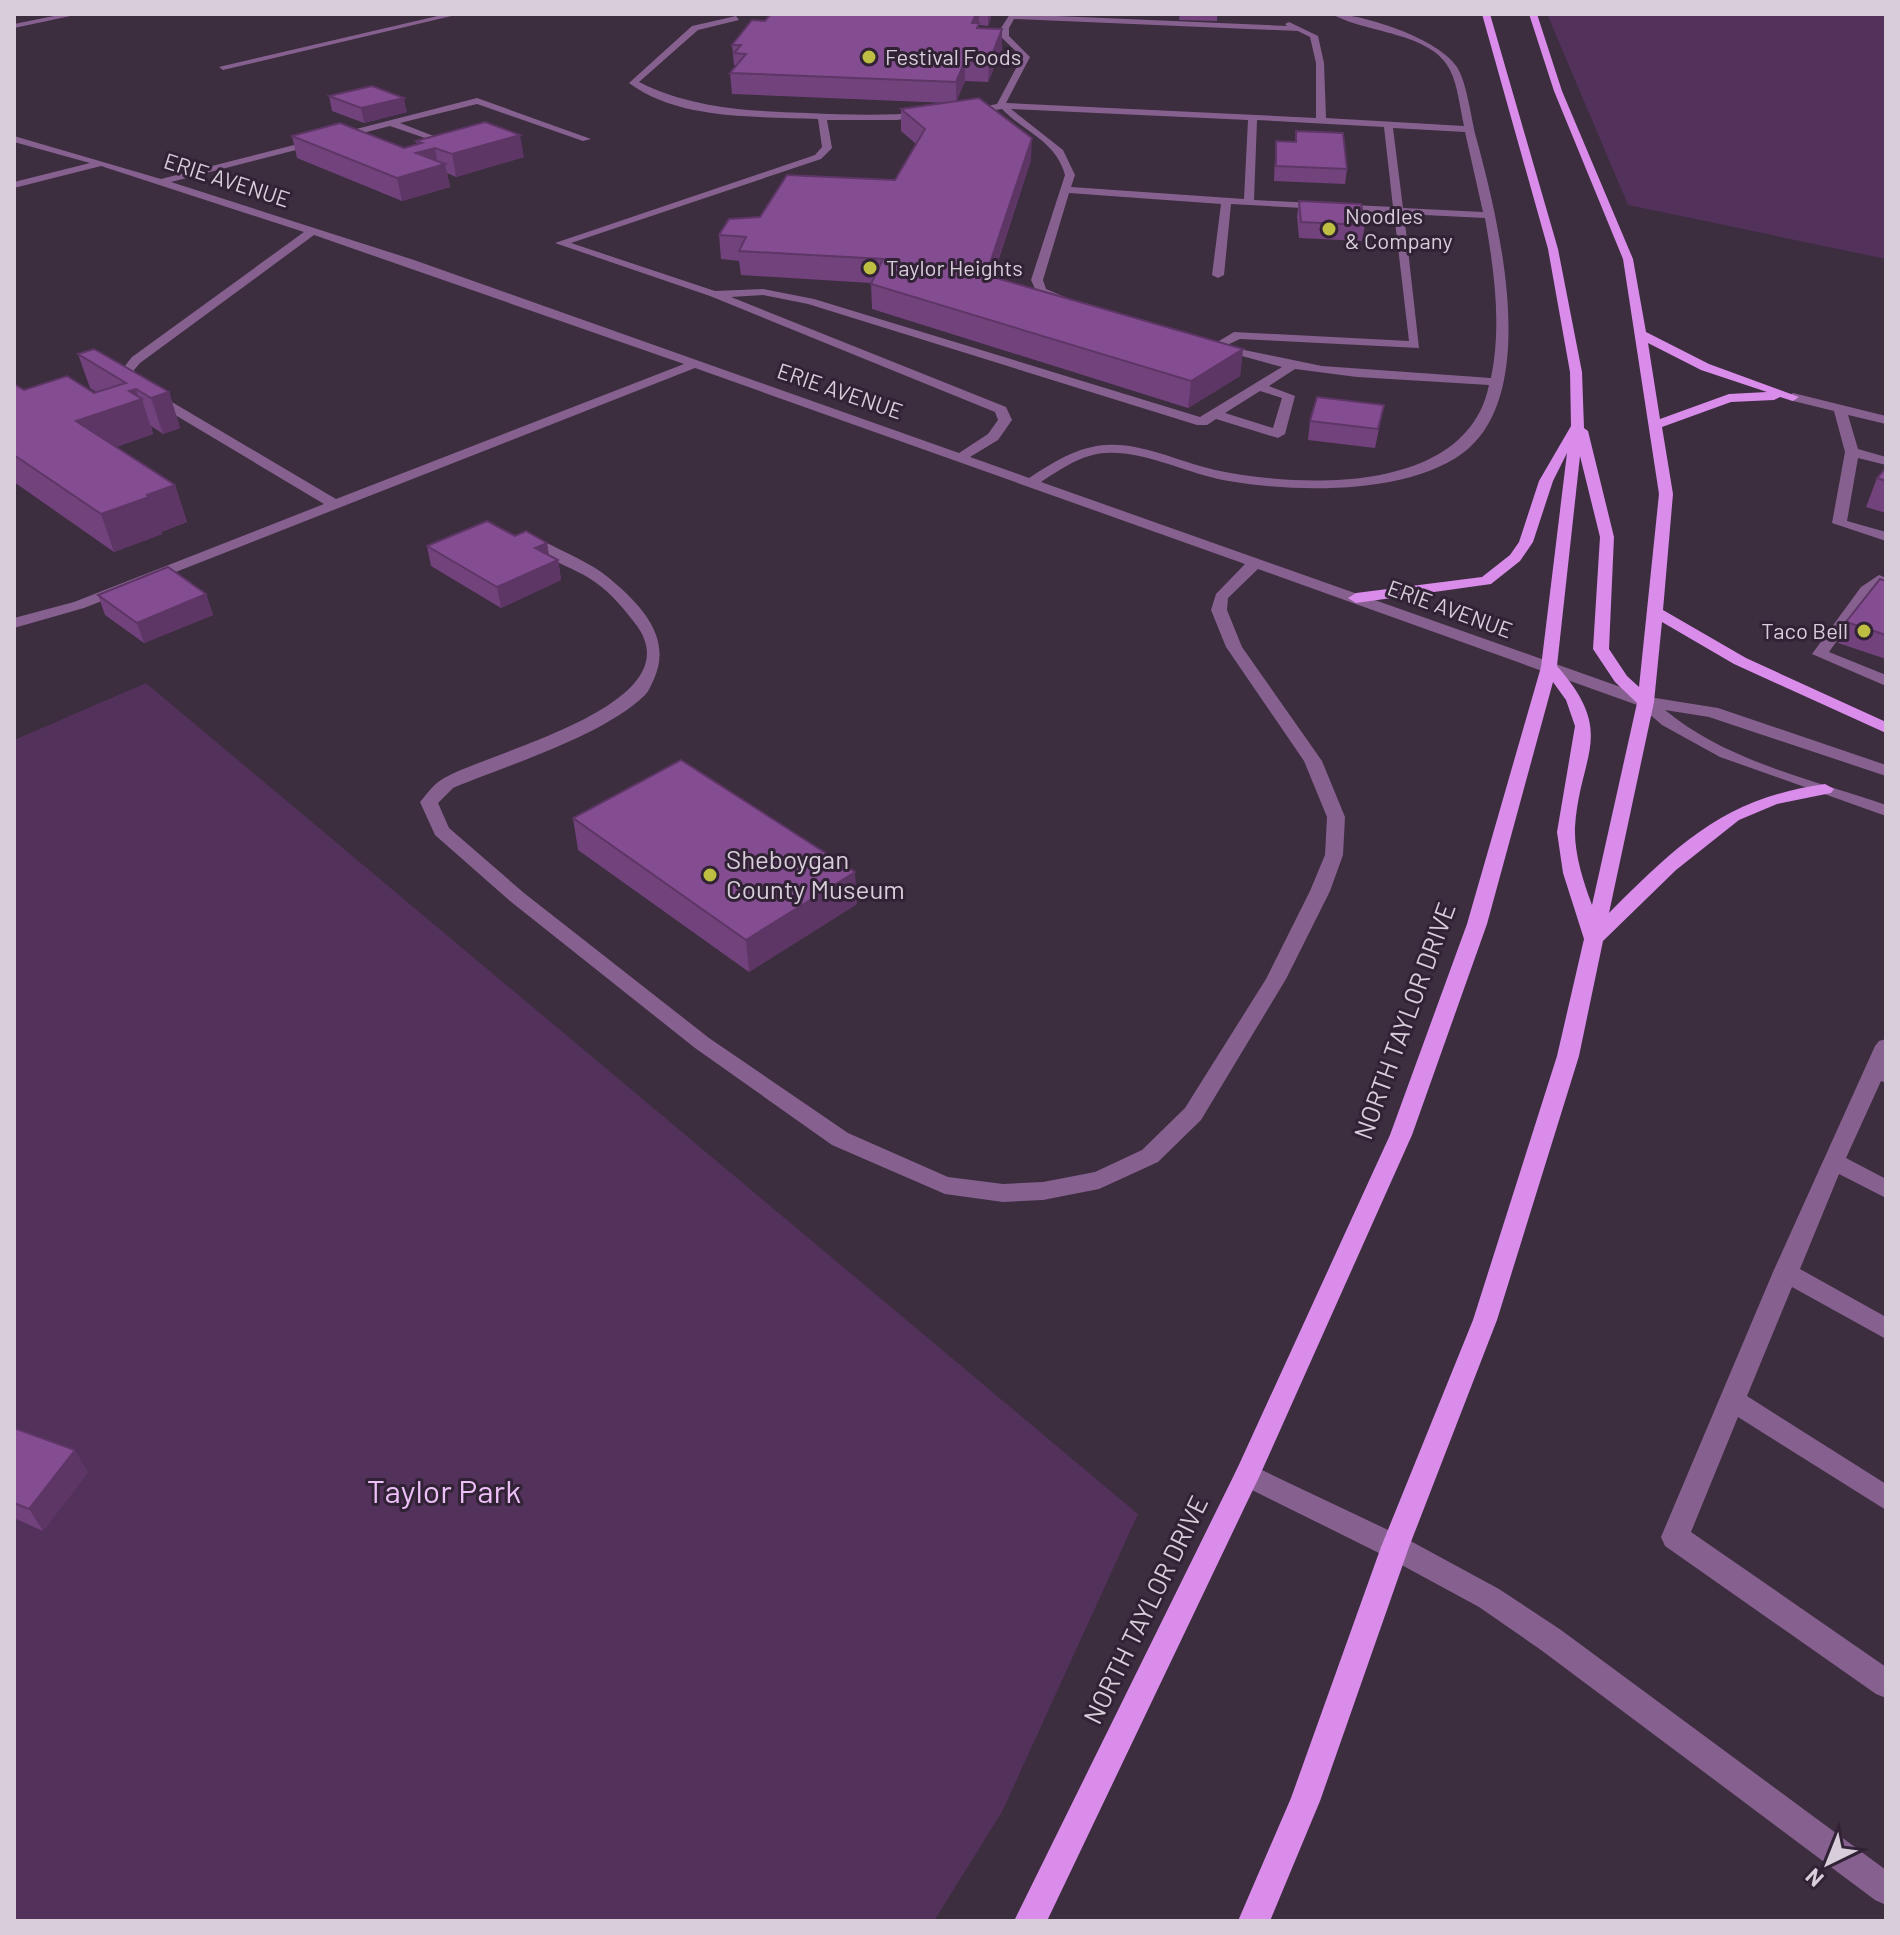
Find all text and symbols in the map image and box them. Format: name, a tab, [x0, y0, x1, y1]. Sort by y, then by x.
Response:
place label: Festival Foods	[885, 43, 1021, 69]
marker: Festival Foods	[860, 48, 878, 66]
street label: ERIE AVENUE	[161, 146, 294, 212]
place label: Noodles & Company	[1345, 202, 1453, 253]
marker: Noodles & Company	[1320, 220, 1338, 238]
place label: Taylor Heights	[886, 254, 1023, 280]
marker: Taylor Heights	[861, 259, 879, 277]
street label: ERIE AVENUE	[774, 356, 906, 424]
street label: ERIE AVENUE	[1384, 573, 1516, 643]
place label: Taco Bell	[1761, 617, 1848, 643]
marker: Taco Bell	[1855, 622, 1873, 640]
place label: Sheboygan County Museum	[726, 843, 905, 904]
marker: Sheboygan County Museum	[701, 866, 719, 884]
street label: NORTH TAYLOR DRIVE	[1346, 898, 1461, 1143]
park label: Taylor Park	[367, 1471, 521, 1509]
street label: NORTH TAYLOR DRIVE	[1076, 1490, 1213, 1728]
north arrow	[1788, 1823, 1868, 1903]
text: N	[1799, 1864, 1828, 1893]

